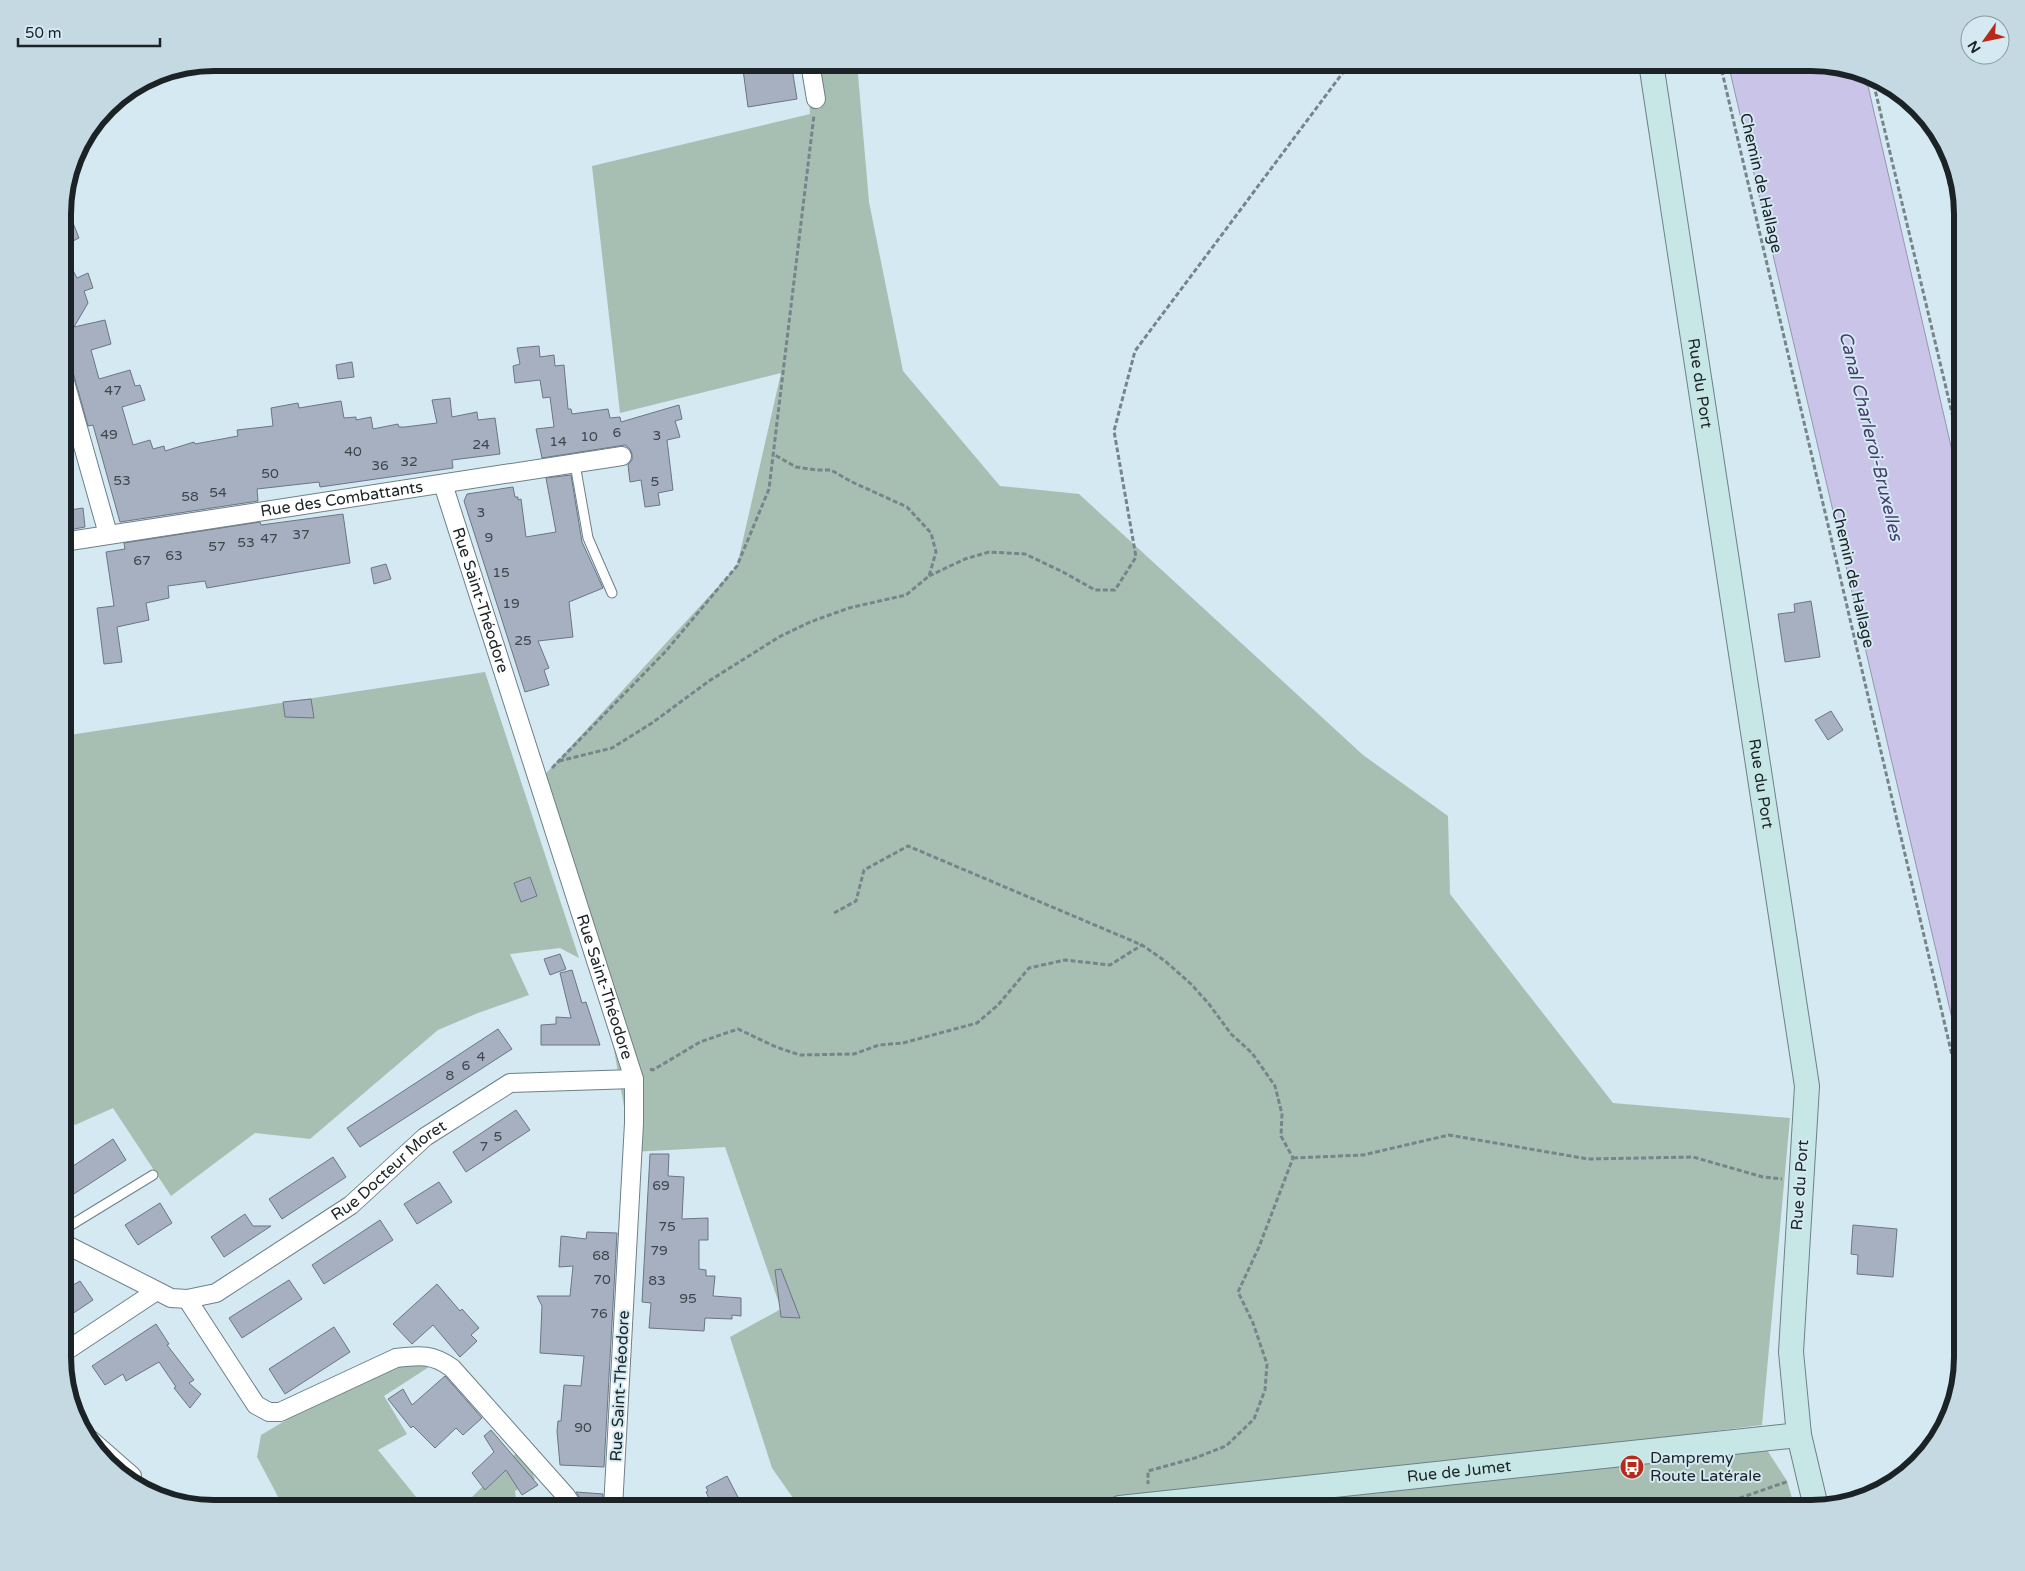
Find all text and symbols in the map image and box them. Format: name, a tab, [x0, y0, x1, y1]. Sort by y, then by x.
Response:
scale bar	[18, 15, 160, 47]
north arrow	[1960, 15, 2010, 65]
text: 50 m	[25, 24, 62, 42]
text: N	[1964, 37, 1985, 56]
street label: Chemin de Hallage	[1735, 111, 1787, 255]
water label: Canal Charleroi-Bruxelles	[1834, 329, 1908, 544]
street label: Rue du Port	[1683, 337, 1717, 430]
house number: 47	[104, 382, 122, 399]
house number: 6	[613, 424, 622, 441]
house number: 49	[100, 426, 118, 443]
house number: 3	[653, 427, 661, 444]
house number: 10	[580, 428, 598, 445]
house number: 14	[549, 433, 567, 450]
house number: 24	[472, 436, 490, 453]
house number: 40	[344, 443, 362, 460]
house number: 32	[400, 453, 418, 470]
house number: 36	[371, 457, 389, 474]
house number: 50	[261, 465, 279, 482]
house number: 53	[113, 472, 131, 489]
house number: 5	[651, 473, 659, 490]
street label: Rue des Combattants	[259, 477, 424, 521]
house number: 54	[209, 484, 227, 501]
house number: 58	[181, 488, 199, 505]
house number: 3	[477, 504, 485, 521]
street label: Chemin de Hallage	[1827, 506, 1879, 650]
street label: Rue Saint-Théodore	[448, 525, 513, 675]
house number: 37	[292, 526, 310, 543]
house number: 9	[485, 529, 493, 546]
house number: 47	[260, 530, 278, 547]
house number: 53	[237, 534, 255, 551]
house number: 57	[208, 538, 226, 555]
house number: 63	[165, 547, 183, 564]
house number: 67	[133, 552, 151, 569]
house number: 15	[492, 564, 510, 581]
house number: 19	[502, 595, 520, 612]
house number: 25	[514, 632, 532, 649]
street label: Rue du Port	[1744, 737, 1778, 830]
street label: Rue Saint-Théodore	[572, 912, 637, 1062]
house number: 4	[477, 1048, 486, 1065]
house number: 6	[462, 1057, 471, 1074]
house number: 8	[446, 1067, 455, 1084]
street label: Rue Docteur Moret	[327, 1116, 450, 1225]
house number: 5	[494, 1128, 502, 1145]
house number: 7	[480, 1138, 488, 1155]
street label: Rue du Port	[1787, 1139, 1813, 1231]
house number: 69	[652, 1177, 670, 1194]
house number: 75	[658, 1218, 676, 1235]
house number: 79	[650, 1242, 668, 1259]
house number: 68	[592, 1247, 610, 1264]
house number: 70	[593, 1271, 611, 1288]
house number: 83	[648, 1272, 666, 1289]
house number: 95	[679, 1290, 697, 1307]
house number: 76	[590, 1305, 608, 1322]
street label: Rue Saint-Théodore	[606, 1310, 634, 1462]
house number: 90	[574, 1419, 592, 1436]
place label: Dampremy Route Latérale	[1650, 1448, 1761, 1486]
bus stop icon: Dampremy Route Latérale	[1619, 1454, 1645, 1480]
street label: Rue de Jumet	[1406, 1456, 1512, 1487]

